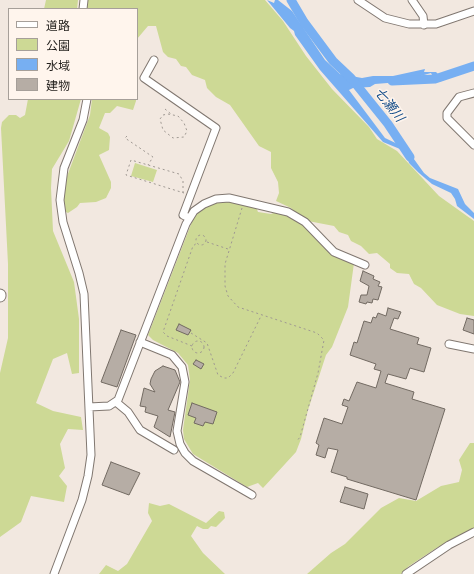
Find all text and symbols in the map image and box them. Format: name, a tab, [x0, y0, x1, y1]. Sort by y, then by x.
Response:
legend	[8, 8, 138, 100]
text: 道路	[46, 18, 70, 33]
text: 公園	[46, 38, 70, 53]
text: 水域	[46, 58, 70, 73]
text: 建物	[46, 78, 70, 93]
water label: 七瀬川	[371, 85, 407, 125]

